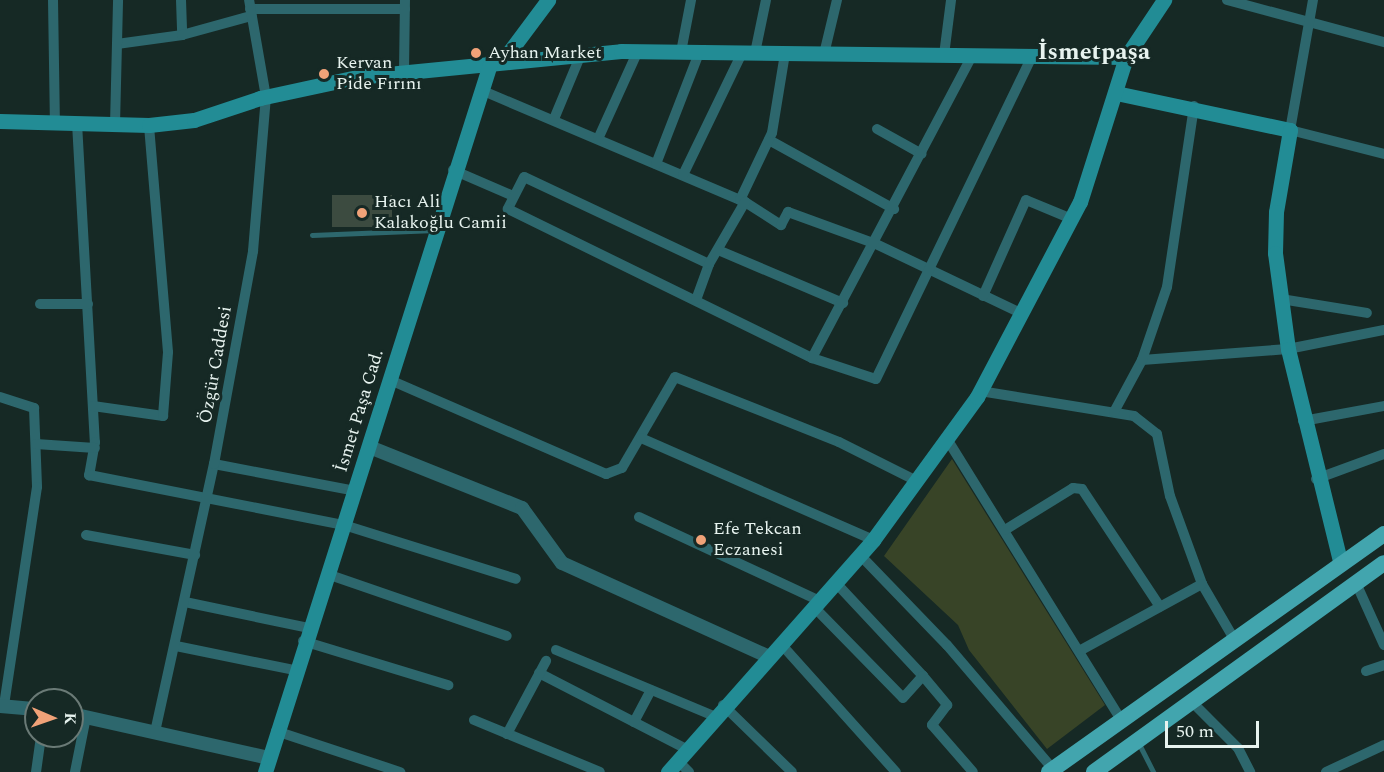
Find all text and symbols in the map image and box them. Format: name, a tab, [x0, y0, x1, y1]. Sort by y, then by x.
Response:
district label: İsmetpaşa	[1038, 39, 1150, 67]
place label: Ayhan Market	[488, 42, 602, 64]
marker: Ayhan Market	[469, 46, 483, 60]
place label: Kervan Pide Fırını	[336, 53, 422, 96]
marker: Kervan Pide Fırını	[317, 67, 331, 81]
place label: Hacı Ali Kalakoğlu Camii	[374, 192, 507, 234]
marker: Hacı Ali Kalakoğlu Camii	[355, 206, 369, 220]
street label: Özgür Caddesi	[195, 305, 237, 425]
street label: İsmet Paşa Cad.	[331, 347, 389, 475]
place label: Efe Tekcan Eczanesi	[713, 519, 802, 562]
marker: Efe Tekcan Eczanesi	[694, 533, 708, 547]
north arrow	[24, 688, 84, 748]
scale bar	[1168, 709, 1262, 747]
text: K	[58, 712, 82, 725]
text: 50 m	[1176, 718, 1214, 745]

